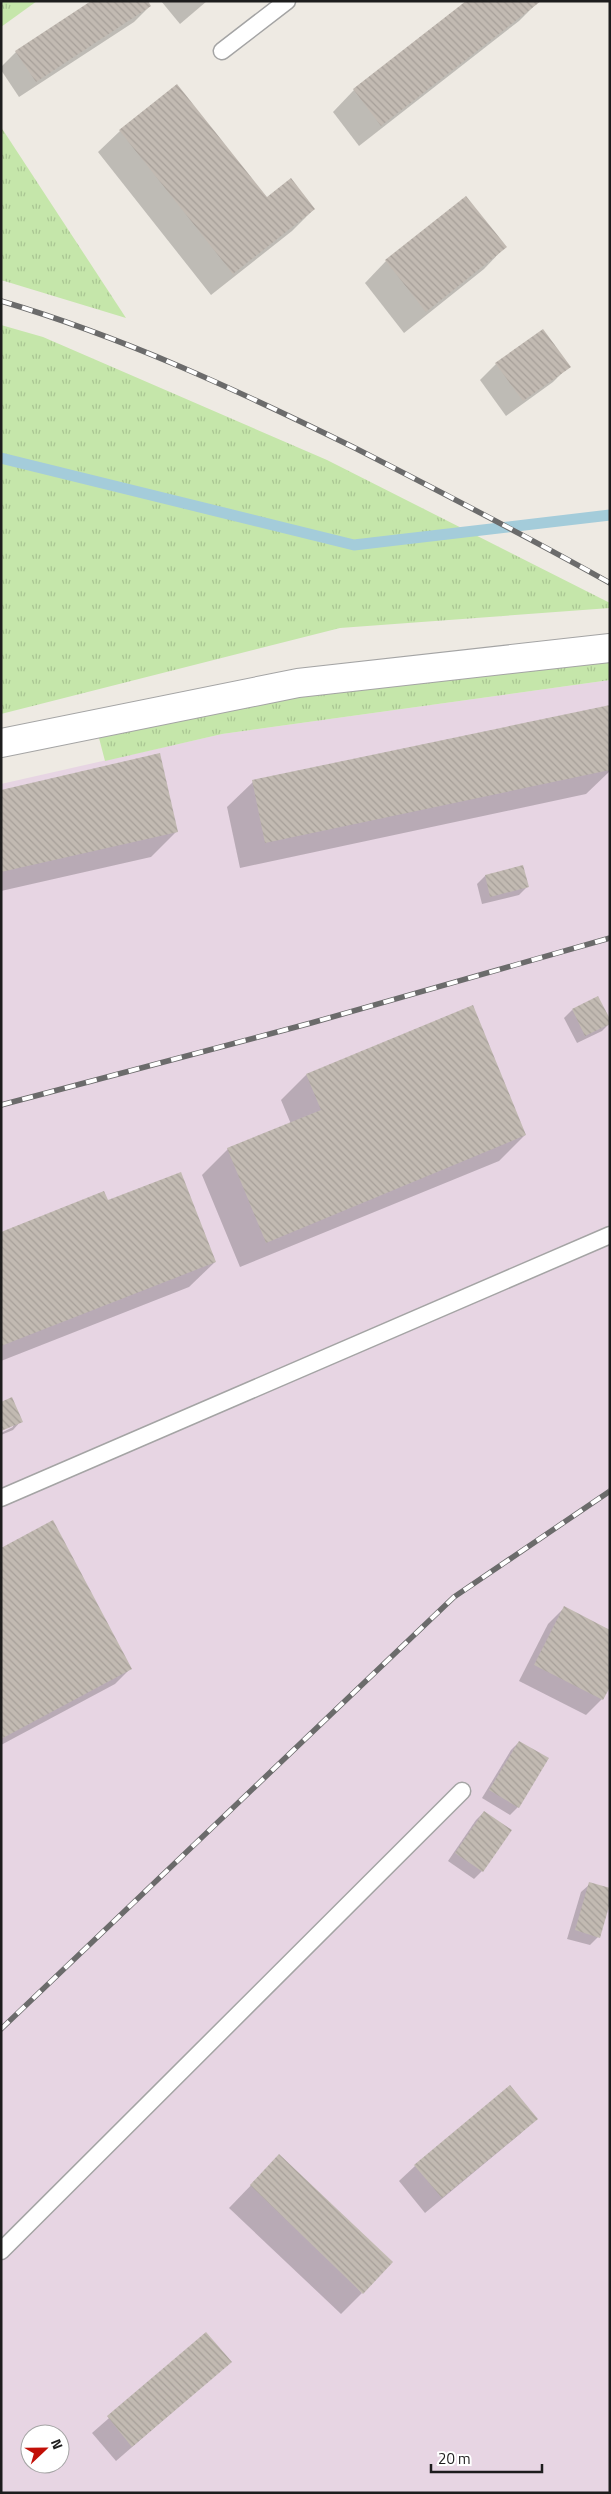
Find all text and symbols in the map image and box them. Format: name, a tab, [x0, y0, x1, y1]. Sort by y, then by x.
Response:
north arrow	[20, 2424, 70, 2474]
text: N	[46, 2436, 69, 2452]
scale bar	[431, 2442, 542, 2474]
text: 20 m	[438, 2447, 471, 2470]

